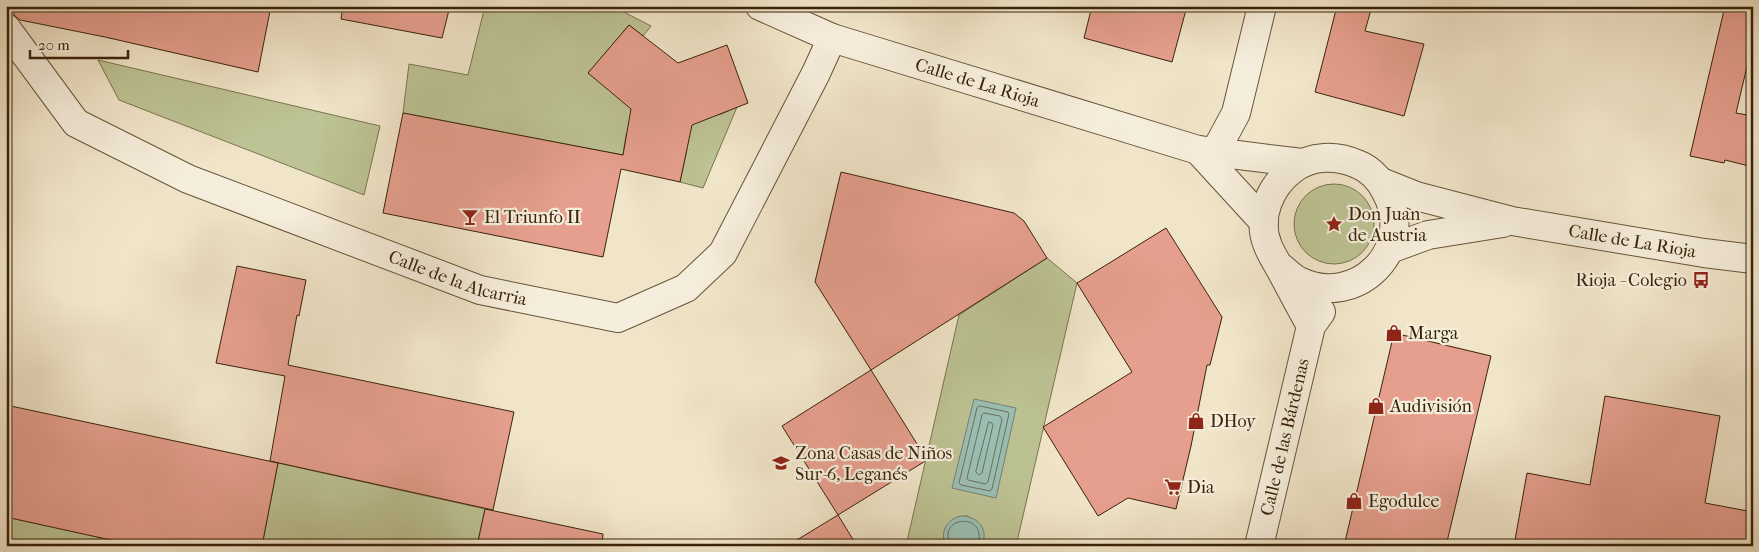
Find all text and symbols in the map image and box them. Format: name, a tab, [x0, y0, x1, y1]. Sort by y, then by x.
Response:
scale bar	[30, 28, 128, 60]
text: 20 m	[38, 36, 70, 54]
street label: Calle de La Rioja	[913, 54, 1043, 112]
place label: Don Juan de Austria	[1348, 204, 1427, 246]
bar icon: El Triunfo II	[460, 207, 480, 227]
place label: El Triunfo II	[484, 207, 581, 228]
place icon: Don Juan de Austria	[1324, 214, 1344, 234]
street label: Calle de La Rioja	[1567, 220, 1698, 262]
street label: Calle de la Alcarria	[386, 246, 529, 310]
place label: Rioja - Colegio	[1576, 270, 1687, 291]
bus stop icon: Rioja - Colegio	[1691, 270, 1711, 290]
shop icon: Marga	[1384, 323, 1404, 343]
place label: Marga	[1408, 323, 1459, 344]
street label: Calle de las Bárdenas	[1256, 356, 1314, 518]
shop icon: Audivisión	[1366, 396, 1386, 416]
place label: Audivisión	[1389, 396, 1473, 417]
shop icon: DHoy	[1186, 411, 1206, 431]
place label: DHoy	[1210, 411, 1257, 432]
place label: Zona Casas de Niños Sur-6, Leganés	[795, 443, 953, 485]
school or university icon: Zona Casas de Niños Sur-6, Leganés	[771, 453, 791, 473]
supermarket icon: Dia	[1163, 477, 1183, 497]
place label: Dia	[1187, 477, 1215, 498]
shop icon: Egodulce	[1344, 491, 1364, 511]
place label: Egodulce	[1368, 491, 1439, 512]

